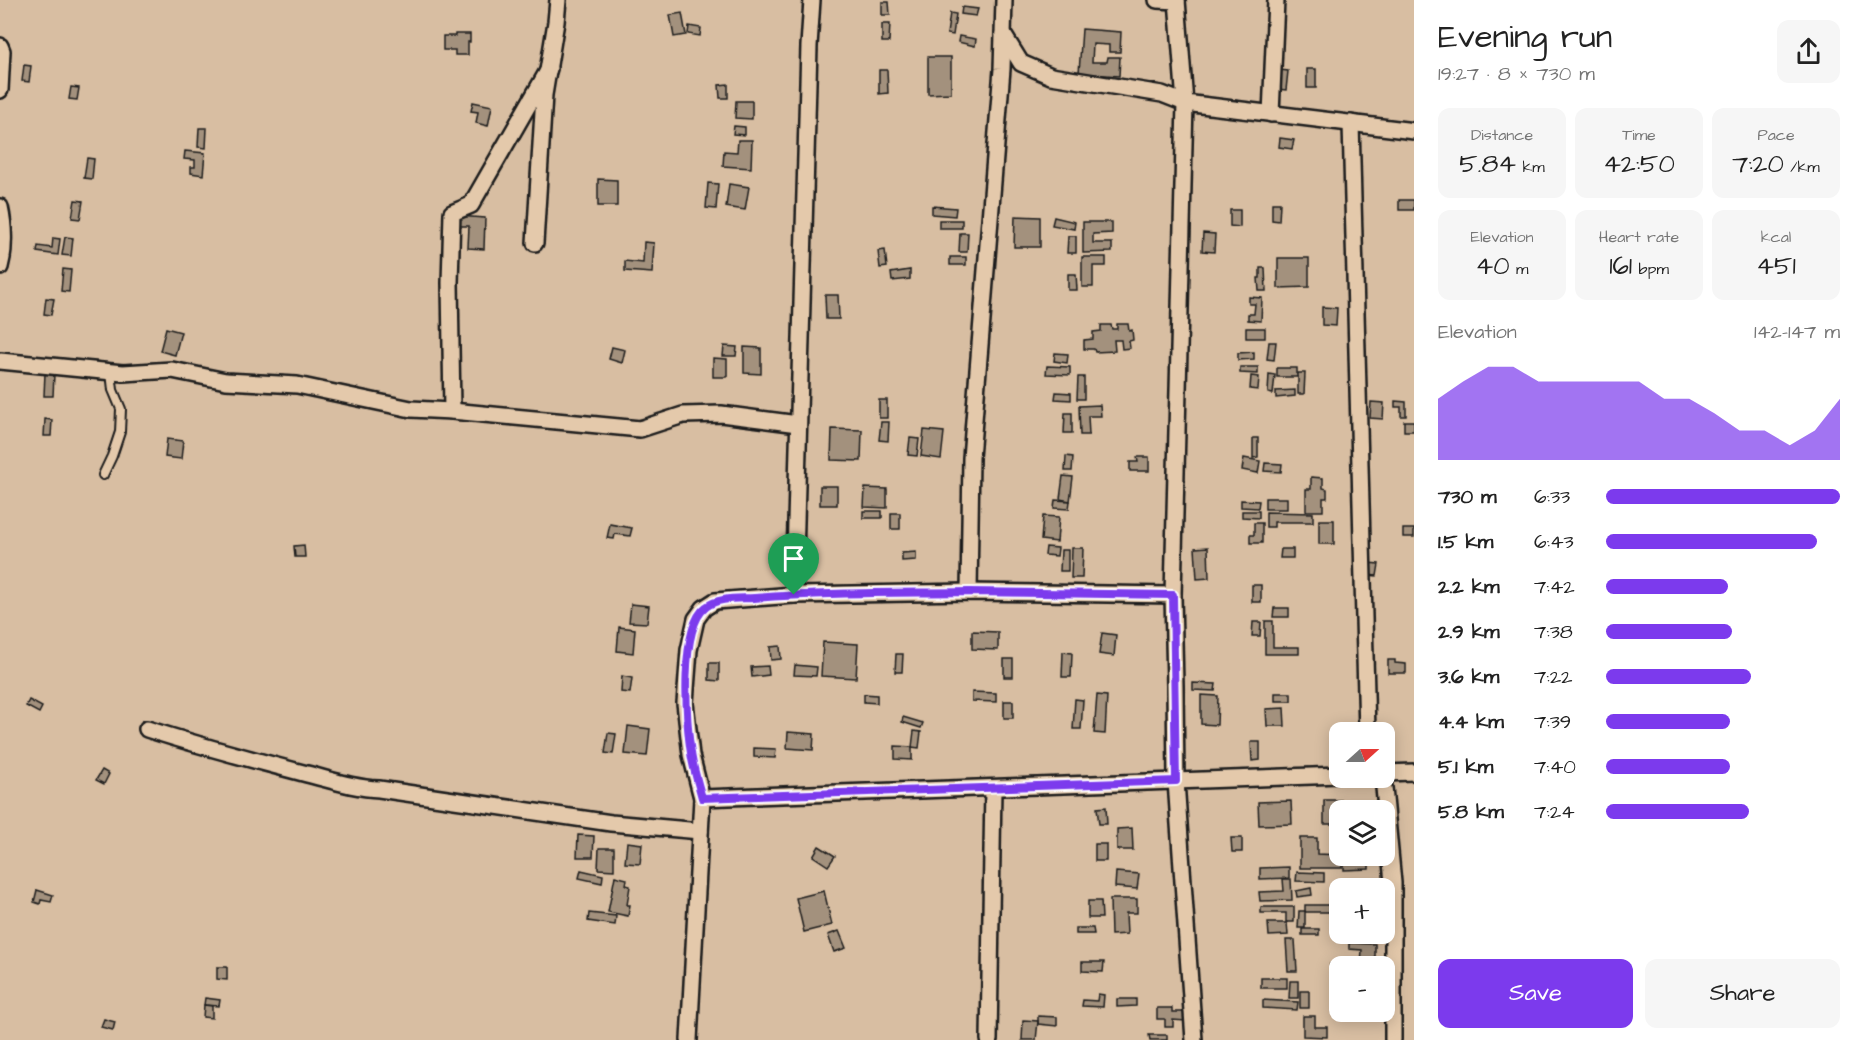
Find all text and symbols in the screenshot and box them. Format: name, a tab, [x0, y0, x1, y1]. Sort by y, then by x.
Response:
text: Evening run	[1438, 14, 1612, 60]
button: share	[1777, 20, 1840, 83]
text: 19:27 · 8 × 730 m	[1438, 60, 1595, 88]
text: Distance	[1471, 124, 1533, 146]
text: Time	[1622, 124, 1656, 146]
text: Pace	[1757, 124, 1795, 146]
text: 5.84	[1459, 146, 1516, 182]
text: 42:50	[1603, 146, 1675, 182]
text: 7:20	[1732, 146, 1784, 182]
text: km	[1516, 156, 1545, 178]
text: /km	[1784, 156, 1820, 178]
text: Elevation	[1471, 226, 1533, 248]
text: Heart rate	[1599, 226, 1679, 248]
text: kcal	[1761, 226, 1791, 248]
text: 40	[1476, 248, 1510, 284]
text: 161	[1609, 248, 1632, 284]
text: 451	[1756, 248, 1796, 284]
text: m	[1510, 258, 1528, 280]
text: bpm	[1632, 258, 1669, 280]
text: Elevation	[1438, 318, 1517, 346]
text: 142–147 m	[1754, 318, 1840, 346]
text: 730 m	[1438, 483, 1497, 511]
text: 6:33	[1534, 483, 1570, 511]
text: 1.5 km	[1438, 528, 1493, 556]
text: 6:43	[1534, 528, 1574, 556]
pin	[768, 533, 819, 595]
icon: arrive	[777, 542, 810, 575]
text: 2.2 km	[1438, 573, 1500, 601]
text: 7:42	[1534, 573, 1575, 601]
text: 2.9 km	[1438, 618, 1500, 646]
text: 7:38	[1534, 618, 1573, 646]
text: 3.6 km	[1438, 663, 1499, 691]
text: 7:22	[1534, 663, 1573, 691]
text: 4.4 km	[1438, 708, 1504, 736]
text: 7:39	[1534, 708, 1571, 736]
north arrow	[1329, 722, 1395, 788]
map controls	[1329, 722, 1395, 1022]
text: 5.1 km	[1438, 753, 1493, 781]
text: 7:40	[1534, 753, 1576, 781]
text: 5.8 km	[1438, 798, 1504, 826]
text: 7:24	[1534, 798, 1575, 826]
button: layers	[1329, 800, 1395, 866]
button: +	[1329, 878, 1395, 944]
button: −	[1329, 956, 1395, 1022]
button: Save	[1438, 959, 1633, 1028]
button: Share	[1645, 959, 1840, 1028]

